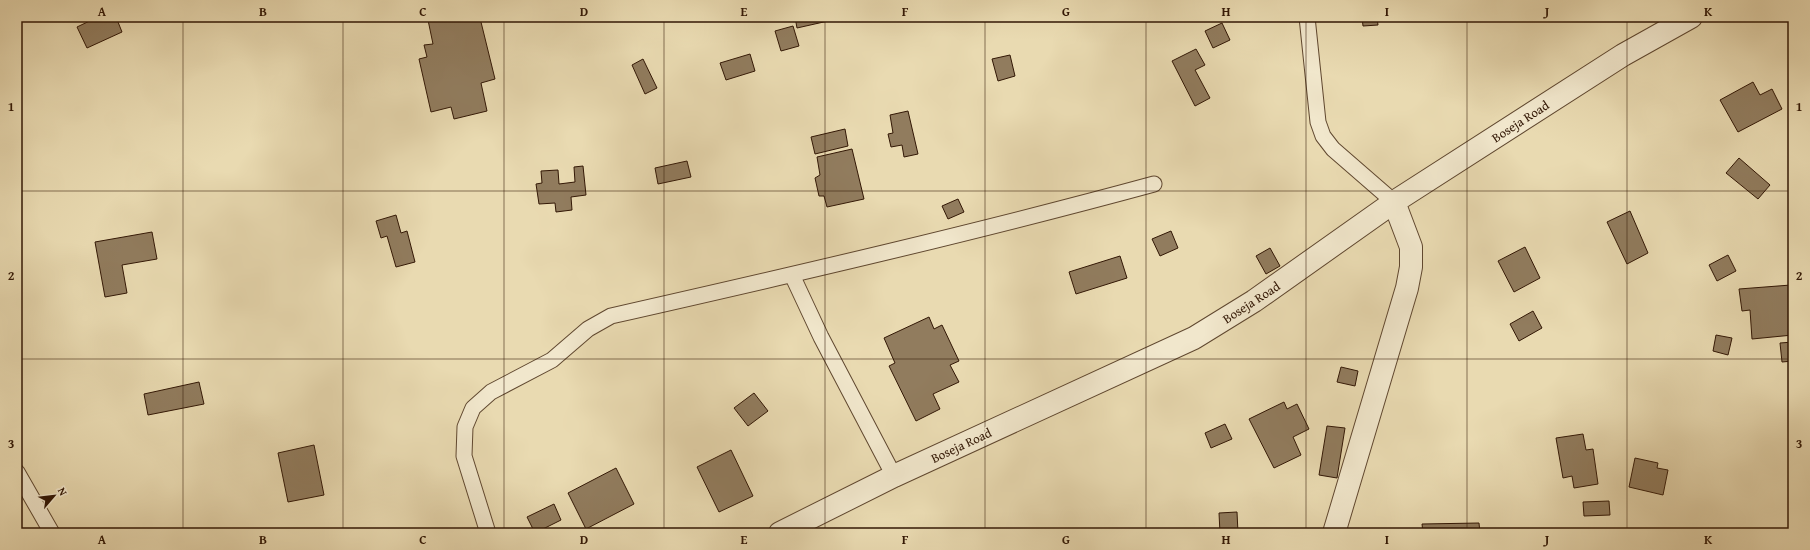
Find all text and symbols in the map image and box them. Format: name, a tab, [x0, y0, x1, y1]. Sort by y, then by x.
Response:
text: A	[98, 2, 107, 21]
text: B	[259, 2, 267, 21]
text: C	[419, 2, 427, 21]
text: D	[580, 2, 588, 21]
text: E	[741, 2, 748, 21]
text: F	[902, 2, 909, 21]
text: G	[1062, 2, 1070, 21]
text: H	[1221, 2, 1231, 21]
text: I	[1385, 2, 1389, 21]
text: J	[1543, 2, 1550, 21]
text: K	[1704, 2, 1713, 21]
street label: Boseja Road	[1488, 96, 1553, 147]
text: 1	[8, 97, 14, 116]
text: 1	[1796, 97, 1802, 116]
text: 2	[8, 266, 15, 285]
text: 2	[1796, 266, 1803, 285]
street label: Boseja Road	[1219, 277, 1284, 328]
street label: Boseja Road	[928, 423, 995, 468]
text: 3	[8, 434, 14, 453]
text: 3	[1796, 434, 1802, 453]
north arrow	[34, 476, 74, 516]
text: N	[54, 484, 72, 499]
text: A	[98, 530, 107, 549]
text: B	[259, 530, 267, 549]
text: C	[419, 530, 427, 549]
text: D	[580, 530, 588, 549]
text: E	[741, 530, 748, 549]
text: F	[902, 530, 909, 549]
text: G	[1062, 530, 1070, 549]
text: H	[1221, 530, 1231, 549]
text: I	[1385, 530, 1389, 549]
text: J	[1543, 530, 1550, 549]
text: K	[1704, 530, 1713, 549]

